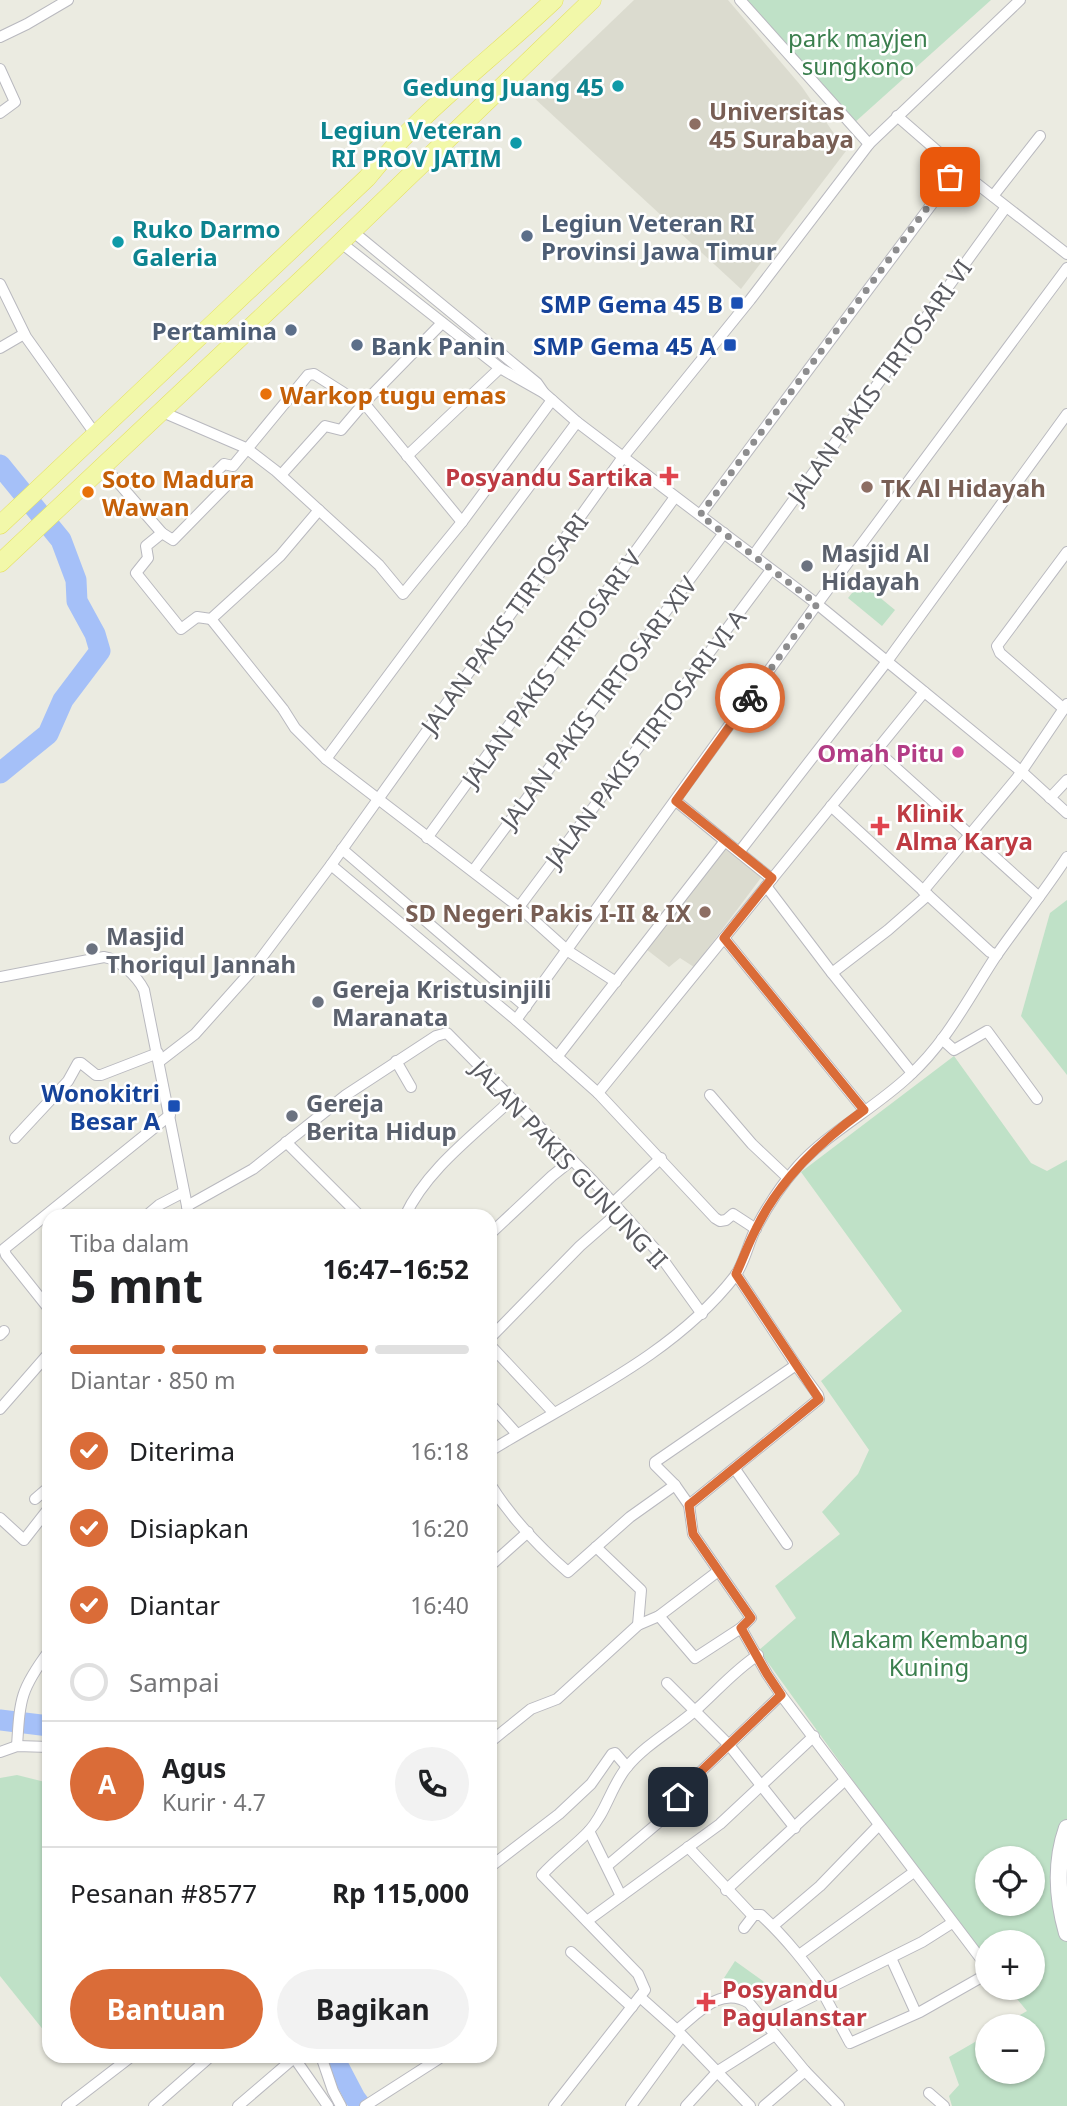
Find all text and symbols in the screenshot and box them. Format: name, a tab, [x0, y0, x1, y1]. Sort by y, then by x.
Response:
park label: park mayjen sungkono	[788, 21, 928, 82]
place label: Gedung Juang 45	[402, 70, 604, 103]
marker: Gedung Juang 45	[610, 78, 626, 94]
place label: Universitas 45 Surabaya	[709, 94, 854, 155]
place label: Legiun Veteran RI PROV JATIM	[320, 113, 502, 174]
marker: Universitas 45 Surabaya	[687, 116, 703, 132]
marker: Legiun Veteran RI PROV JATIM	[508, 135, 524, 151]
pin	[920, 147, 980, 207]
icon: bag	[931, 158, 969, 196]
place label: Legiun Veteran RI Provinsi Jawa Timur	[541, 206, 777, 267]
place label: Ruko Darmo Galeria	[132, 212, 281, 273]
marker: Legiun Veteran RI Provinsi Jawa Timur	[519, 228, 535, 244]
marker: Ruko Darmo Galeria	[110, 234, 126, 250]
street label: JALAN PAKIS TIRTOSARI VI	[778, 252, 979, 511]
place label: SMP Gema 45 B	[541, 287, 723, 320]
marker: SMP Gema 45 B	[729, 295, 745, 311]
place label: Pertamina	[152, 314, 277, 347]
marker: Pertamina	[283, 322, 299, 338]
place label: Bank Panin	[371, 329, 506, 362]
place label: SMP Gema 45 A	[533, 329, 716, 362]
marker: Bank Panin	[349, 337, 365, 353]
marker: SMP Gema 45 A	[722, 337, 738, 353]
place label: Warkop tugu emas	[280, 378, 506, 411]
marker: Warkop tugu emas	[258, 386, 274, 402]
place label: Posyandu Sartika	[445, 460, 653, 493]
place label: Soto Madura Wawan	[102, 462, 254, 523]
marker: Posyandu Sartika	[659, 466, 679, 486]
place label: TK Al Hidayah	[881, 471, 1046, 504]
marker: TK Al Hidayah	[859, 479, 875, 495]
marker: Soto Madura Wawan	[80, 484, 96, 500]
street label: JALAN PAKIS TIRTOSARI	[412, 506, 595, 741]
place label: Masjid Al Hidayah	[821, 536, 930, 597]
street label: JALAN PAKIS TIRTOSARI V	[453, 542, 649, 795]
marker: Masjid Al Hidayah	[799, 558, 815, 574]
street label: JALAN PAKIS TIRTOSARI XIV	[491, 569, 704, 836]
street label: JALAN PAKIS TIRTOSARI VI A	[536, 602, 753, 875]
courier	[715, 663, 785, 733]
icon: bike	[731, 679, 769, 717]
place label: Omah Pitu	[817, 736, 944, 769]
marker: Omah Pitu	[950, 744, 966, 760]
place label: Klinik Alma Karya	[896, 796, 1033, 857]
marker: Klinik Alma Karya	[870, 816, 890, 836]
place label: SD Negeri Pakis I-II & IX	[405, 896, 691, 929]
marker: SD Negeri Pakis I-II & IX	[697, 904, 713, 920]
place label: Masjid Thoriqul Jannah	[106, 919, 296, 980]
marker: Masjid Thoriqul Jannah	[84, 941, 100, 957]
place label: Gereja Kristusinjili Maranata	[332, 972, 551, 1033]
marker: Gereja Kristusinjili Maranata	[310, 994, 326, 1010]
street label: JALAN PAKIS GUNUNG II	[463, 1051, 676, 1276]
place label: Wonokitri Besar A	[41, 1076, 160, 1137]
place label: Gereja Berita Hidup	[306, 1086, 457, 1147]
marker: Wonokitri Besar A	[166, 1098, 182, 1114]
marker: Gereja Berita Hidup	[284, 1108, 300, 1124]
text: Tiba dalam	[70, 1227, 189, 1259]
text: 16:47–16:52	[322, 1251, 469, 1287]
text: 5 mnt	[70, 1254, 203, 1316]
text: Diantar · 850 m	[70, 1364, 236, 1396]
icon: check	[70, 1432, 108, 1470]
text: Diterima	[129, 1433, 235, 1469]
text: 16:18	[410, 1435, 469, 1467]
icon: check	[70, 1509, 108, 1547]
text: Disiapkan	[129, 1510, 249, 1546]
text: 16:20	[410, 1512, 469, 1544]
icon: check	[70, 1586, 108, 1624]
text: Diantar	[129, 1587, 220, 1623]
text: 16:40	[410, 1589, 469, 1621]
park label: Makam Kembang Kuning	[830, 1622, 1028, 1683]
text: Sampai	[129, 1664, 219, 1700]
button: phone	[395, 1747, 469, 1821]
text: Agus	[162, 1750, 226, 1786]
text: A	[98, 1766, 116, 1802]
pin	[648, 1767, 708, 1827]
icon: home	[659, 1778, 697, 1816]
text: Kurir · 4.7	[162, 1786, 266, 1818]
map controls	[975, 1846, 1045, 2084]
button: locate	[975, 1846, 1045, 1916]
text: Pesanan #8577	[70, 1875, 257, 1911]
text: Rp 115,000	[332, 1875, 469, 1911]
button: +	[975, 1930, 1045, 2000]
button: Bantuan	[70, 1969, 263, 2049]
button: Bagikan	[277, 1969, 469, 2049]
place label: Posyandu Pagulanstar	[722, 1972, 867, 2033]
marker: Posyandu Pagulanstar	[696, 1992, 716, 2012]
button: −	[975, 2014, 1045, 2084]

